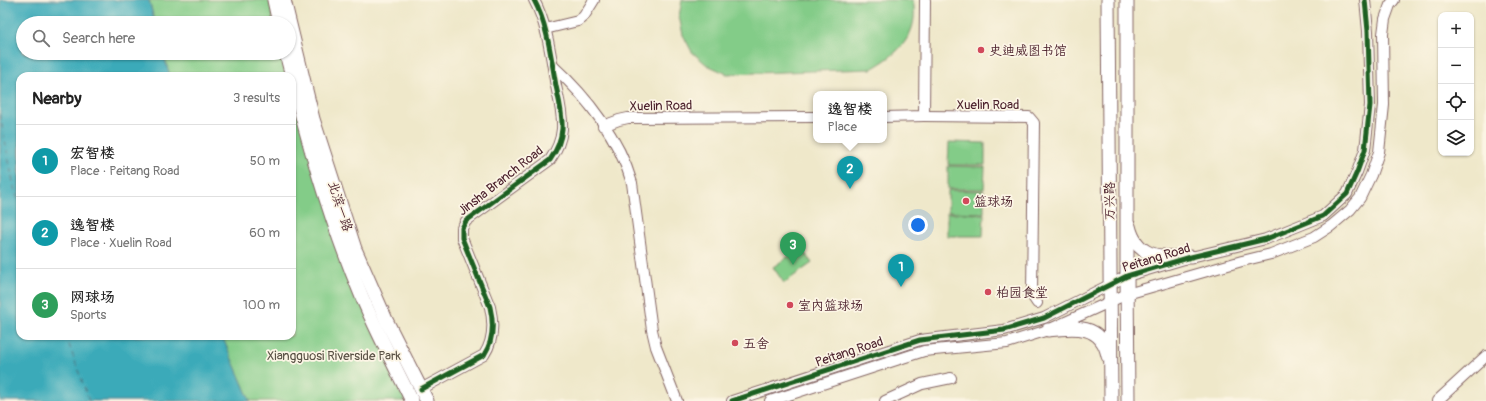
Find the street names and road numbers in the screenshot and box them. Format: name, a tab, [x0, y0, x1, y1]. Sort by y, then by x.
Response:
street label: Xuelin Road	[630, 97, 693, 115]
street label: Xuelin Road	[957, 97, 1019, 113]
street label: Jinsha Branch Road	[455, 143, 546, 219]
street label: 北滨一路	[324, 179, 356, 234]
street label: 万兴路	[1102, 181, 1118, 221]
street label: Peitang Road	[1120, 240, 1192, 276]
street label: Peitang Road	[813, 333, 885, 370]

